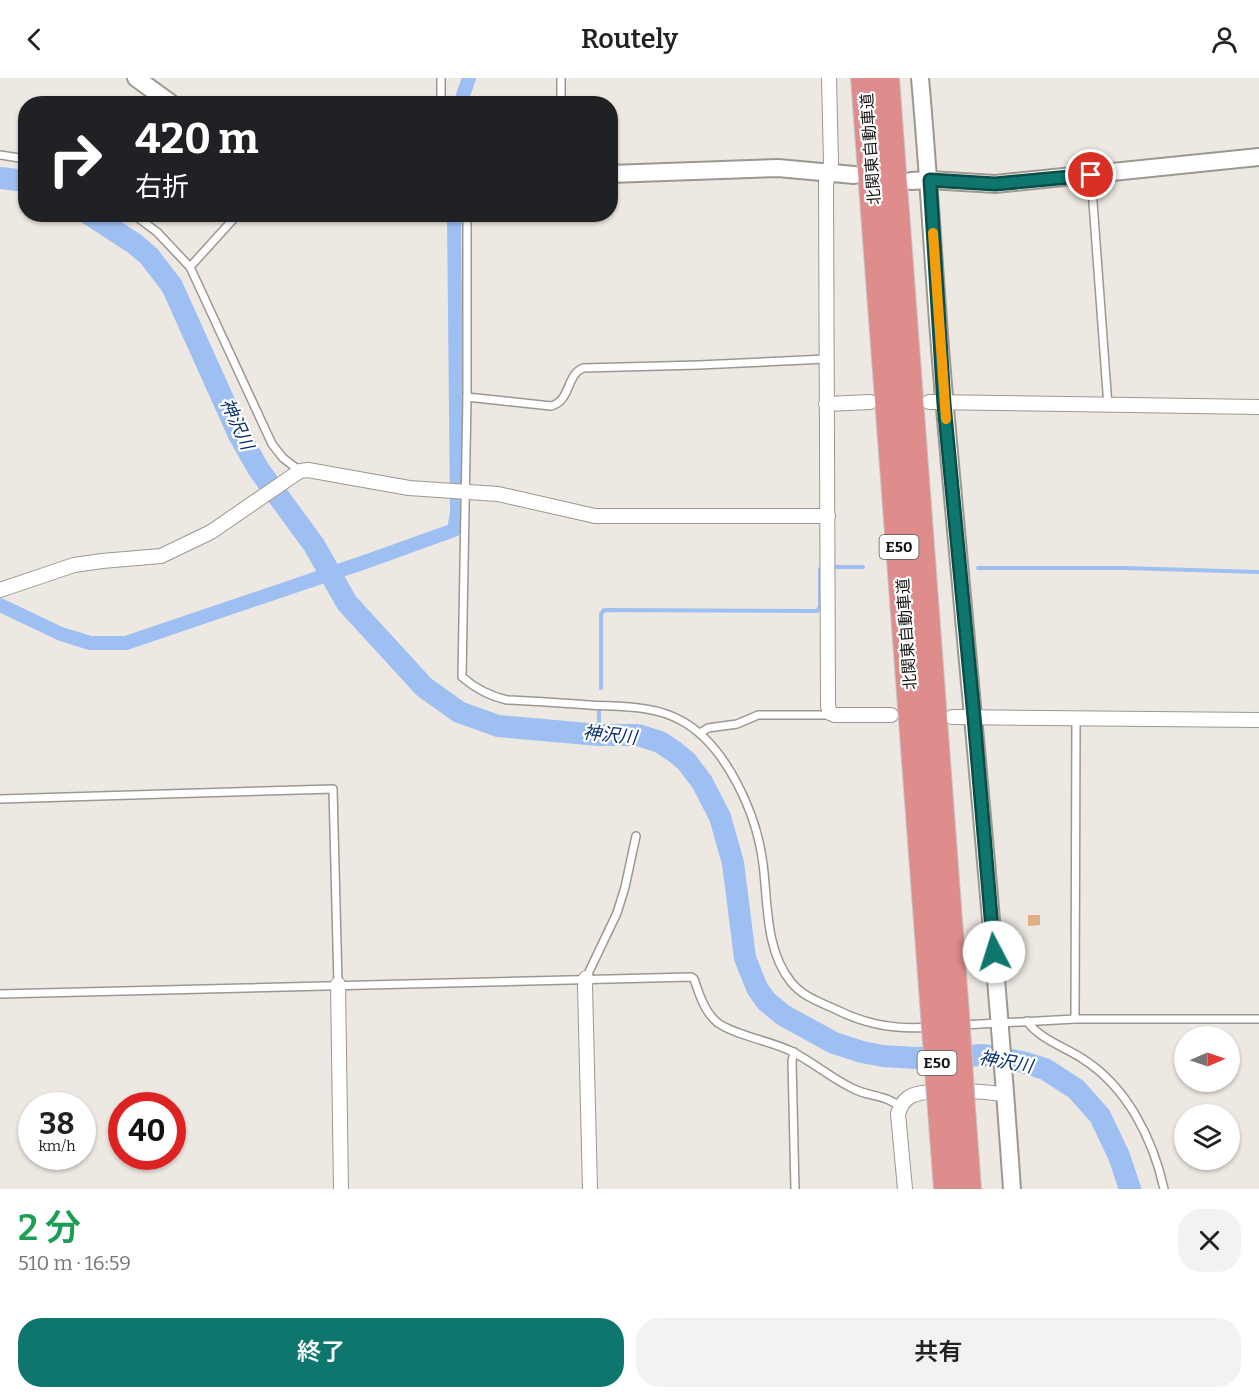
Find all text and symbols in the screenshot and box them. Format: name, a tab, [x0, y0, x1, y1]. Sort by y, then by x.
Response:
icon: back	[18, 23, 51, 56]
text: Routely	[581, 23, 678, 55]
icon: person	[1208, 23, 1241, 56]
street label: 北関東自動車道	[857, 92, 884, 205]
text: 420 m	[135, 114, 259, 164]
icon: right	[36, 120, 114, 198]
pin	[1065, 149, 1116, 200]
icon: arrive	[1074, 158, 1107, 191]
text: 右折	[135, 171, 189, 203]
water label: 神沢川	[216, 395, 259, 455]
road number: E50	[880, 535, 918, 559]
street label: 北関東自動車道	[893, 577, 920, 690]
water label: 神沢川	[582, 721, 640, 749]
position arrow	[962, 920, 1026, 984]
north arrow	[1174, 1026, 1240, 1092]
map controls	[1174, 1026, 1240, 1170]
water label: 神沢川	[978, 1046, 1036, 1078]
road number: E50	[918, 1051, 956, 1075]
speed limit sign: 40	[108, 1092, 186, 1170]
button: layers	[1174, 1104, 1240, 1170]
text: 38	[39, 1106, 75, 1142]
text: km/h	[38, 1137, 76, 1155]
text: 2 分	[18, 1206, 81, 1250]
button: close	[1178, 1209, 1241, 1272]
text: 510 m · 16:59	[18, 1251, 131, 1275]
button: 終了	[18, 1318, 624, 1387]
button: 共有	[636, 1318, 1241, 1387]

